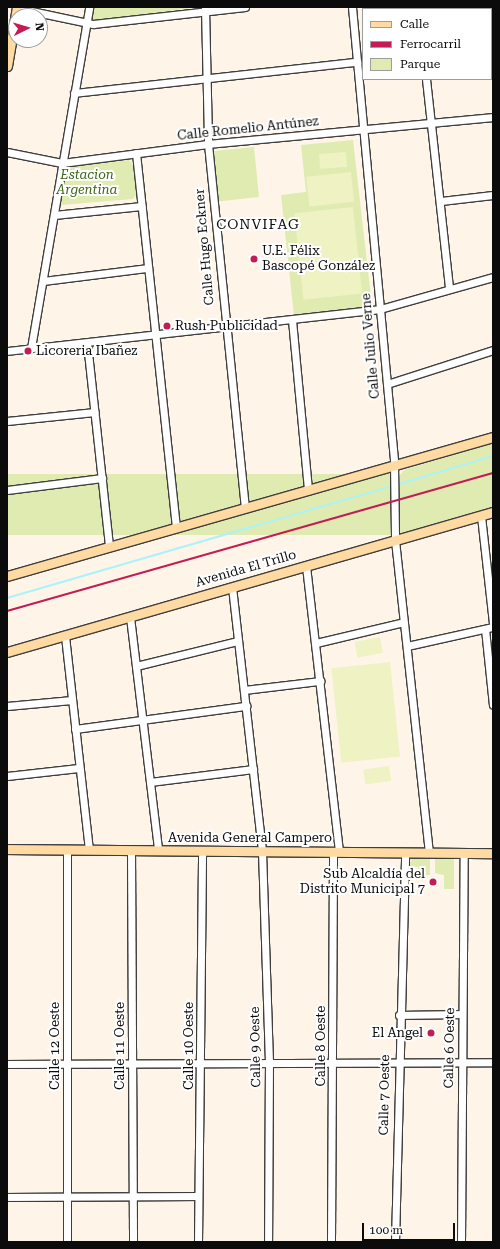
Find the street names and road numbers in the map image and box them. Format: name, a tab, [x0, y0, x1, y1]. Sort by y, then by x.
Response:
street label: Calle Romelio Antúnez	[177, 114, 319, 144]
street label: Calle Hugo Eckner	[192, 188, 218, 306]
street label: Calle Julio Verne	[359, 293, 383, 399]
street label: Avenida El Trillo	[194, 547, 298, 591]
street label: Avenida General Campero	[168, 830, 332, 846]
street label: Calle 12 Oeste	[47, 1002, 63, 1090]
street label: Calle 11 Oeste	[112, 1002, 128, 1090]
street label: Calle 10 Oeste	[181, 1002, 197, 1090]
street label: Calle 9 Oeste	[247, 1006, 265, 1088]
street label: Calle 8 Oeste	[313, 1006, 329, 1086]
street label: Calle 6 Oeste	[441, 1007, 459, 1089]
street label: Calle 7 Oeste	[376, 1054, 394, 1136]

